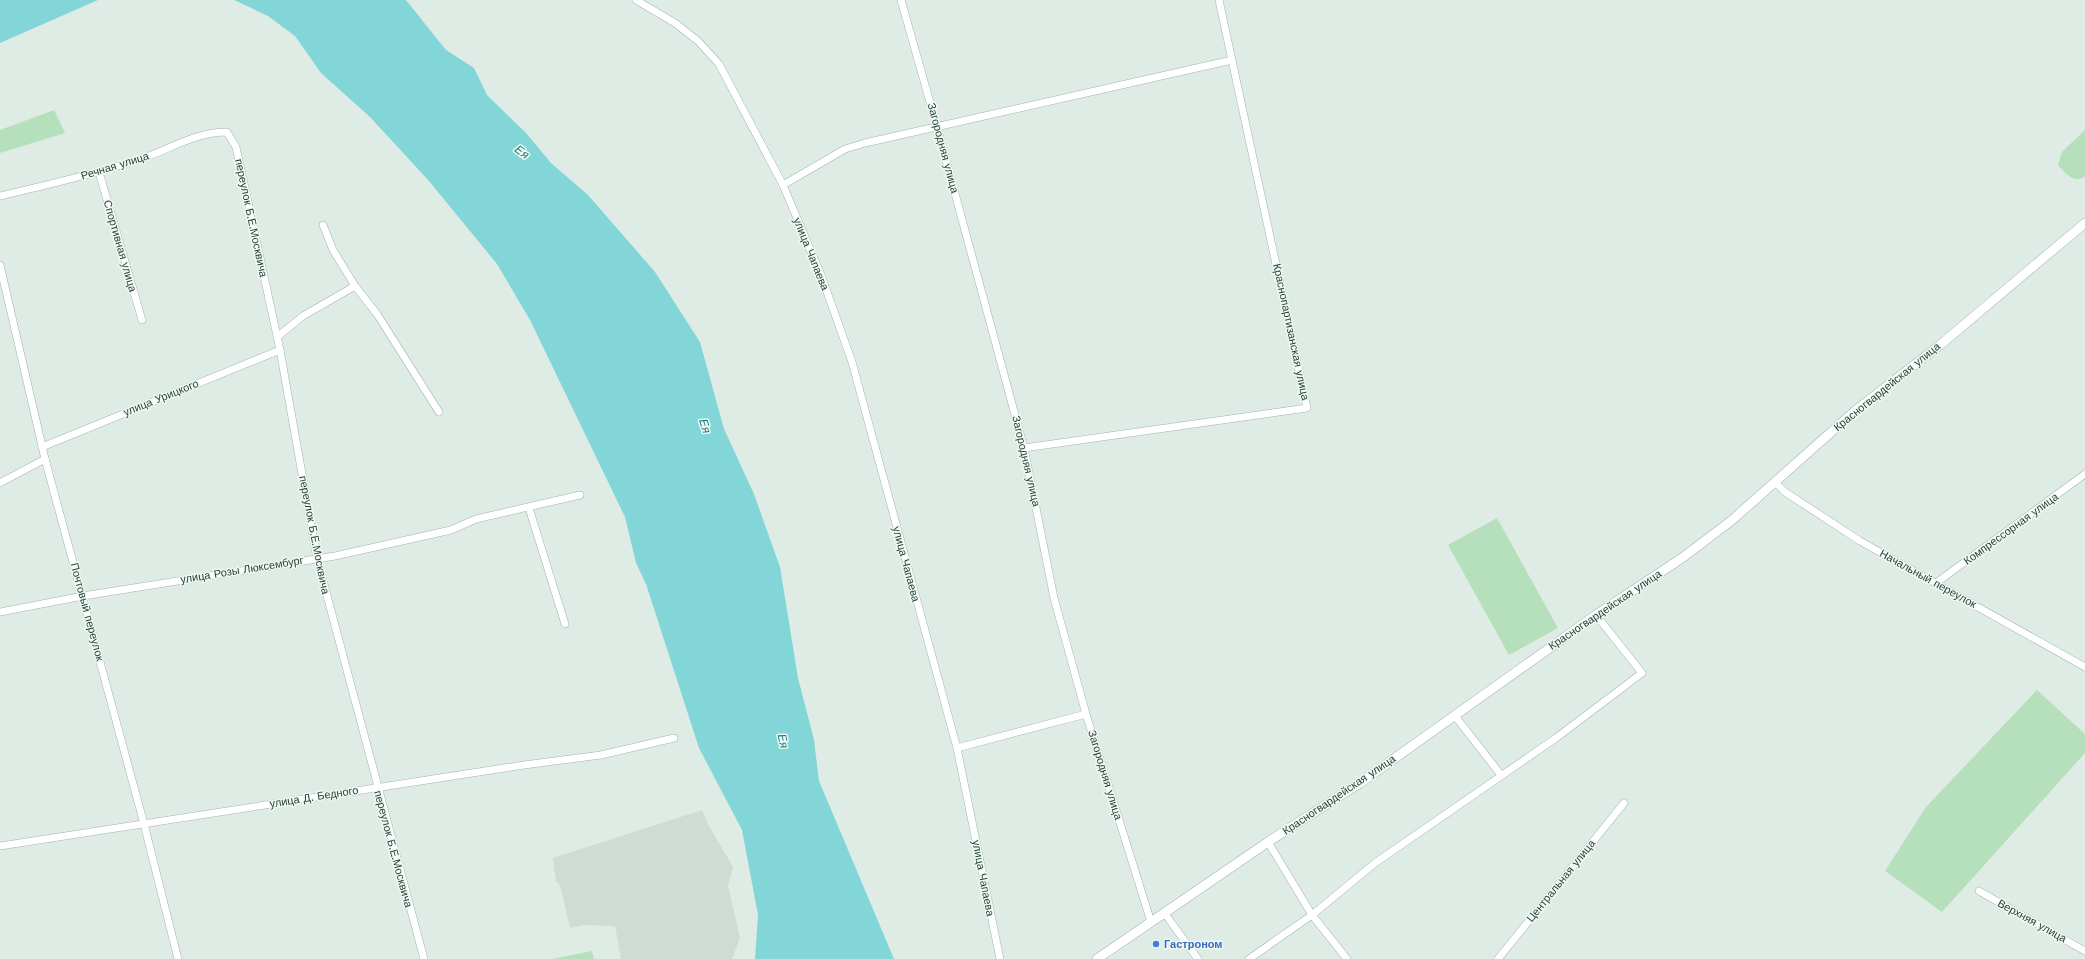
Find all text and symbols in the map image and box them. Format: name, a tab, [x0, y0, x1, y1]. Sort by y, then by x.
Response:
street label: Загородняя улица	[925, 101, 962, 195]
water label: Ея	[512, 142, 532, 162]
street label: Речная улица	[79, 149, 151, 183]
street label: переулок Б.Е.Москвича	[232, 158, 270, 279]
street label: Спортивная улица	[101, 199, 140, 294]
street label: улица Чапаева	[790, 216, 832, 293]
street label: Краснопартизанская улица	[1270, 263, 1312, 402]
street label: Красногвардейская улица	[1831, 339, 1944, 434]
street label: улица Урицкого	[121, 377, 201, 419]
street label: Загородняя улица	[1009, 414, 1043, 509]
water label: Ея	[696, 417, 714, 435]
street label: переулок Б.Е.Москвича	[296, 475, 332, 596]
street label: Компрессорная улица	[1961, 490, 2062, 568]
street label: улица Чапаева	[890, 525, 923, 604]
street label: Начальный переулок	[1877, 547, 1979, 611]
street label: улица Розы Люксембург	[179, 554, 305, 586]
street label: Почтовый переулок	[68, 561, 106, 663]
street label: Красногвардейская улица	[1546, 567, 1665, 653]
street label: Загородняя улица	[1085, 729, 1125, 822]
water label: Ея	[774, 732, 792, 750]
street label: Красногвардейская улица	[1280, 752, 1399, 838]
street label: улица Д. Бедного	[269, 784, 359, 810]
street label: переулок Б.Е.Москвича	[371, 789, 415, 910]
street label: Центральная улица	[1524, 837, 1599, 925]
street label: улица Чапаева	[969, 839, 997, 918]
street label: Верхняя улица	[1995, 897, 2070, 946]
place label: Гастроном	[1164, 938, 1223, 951]
marker: Гастроном	[1151, 939, 1161, 949]

